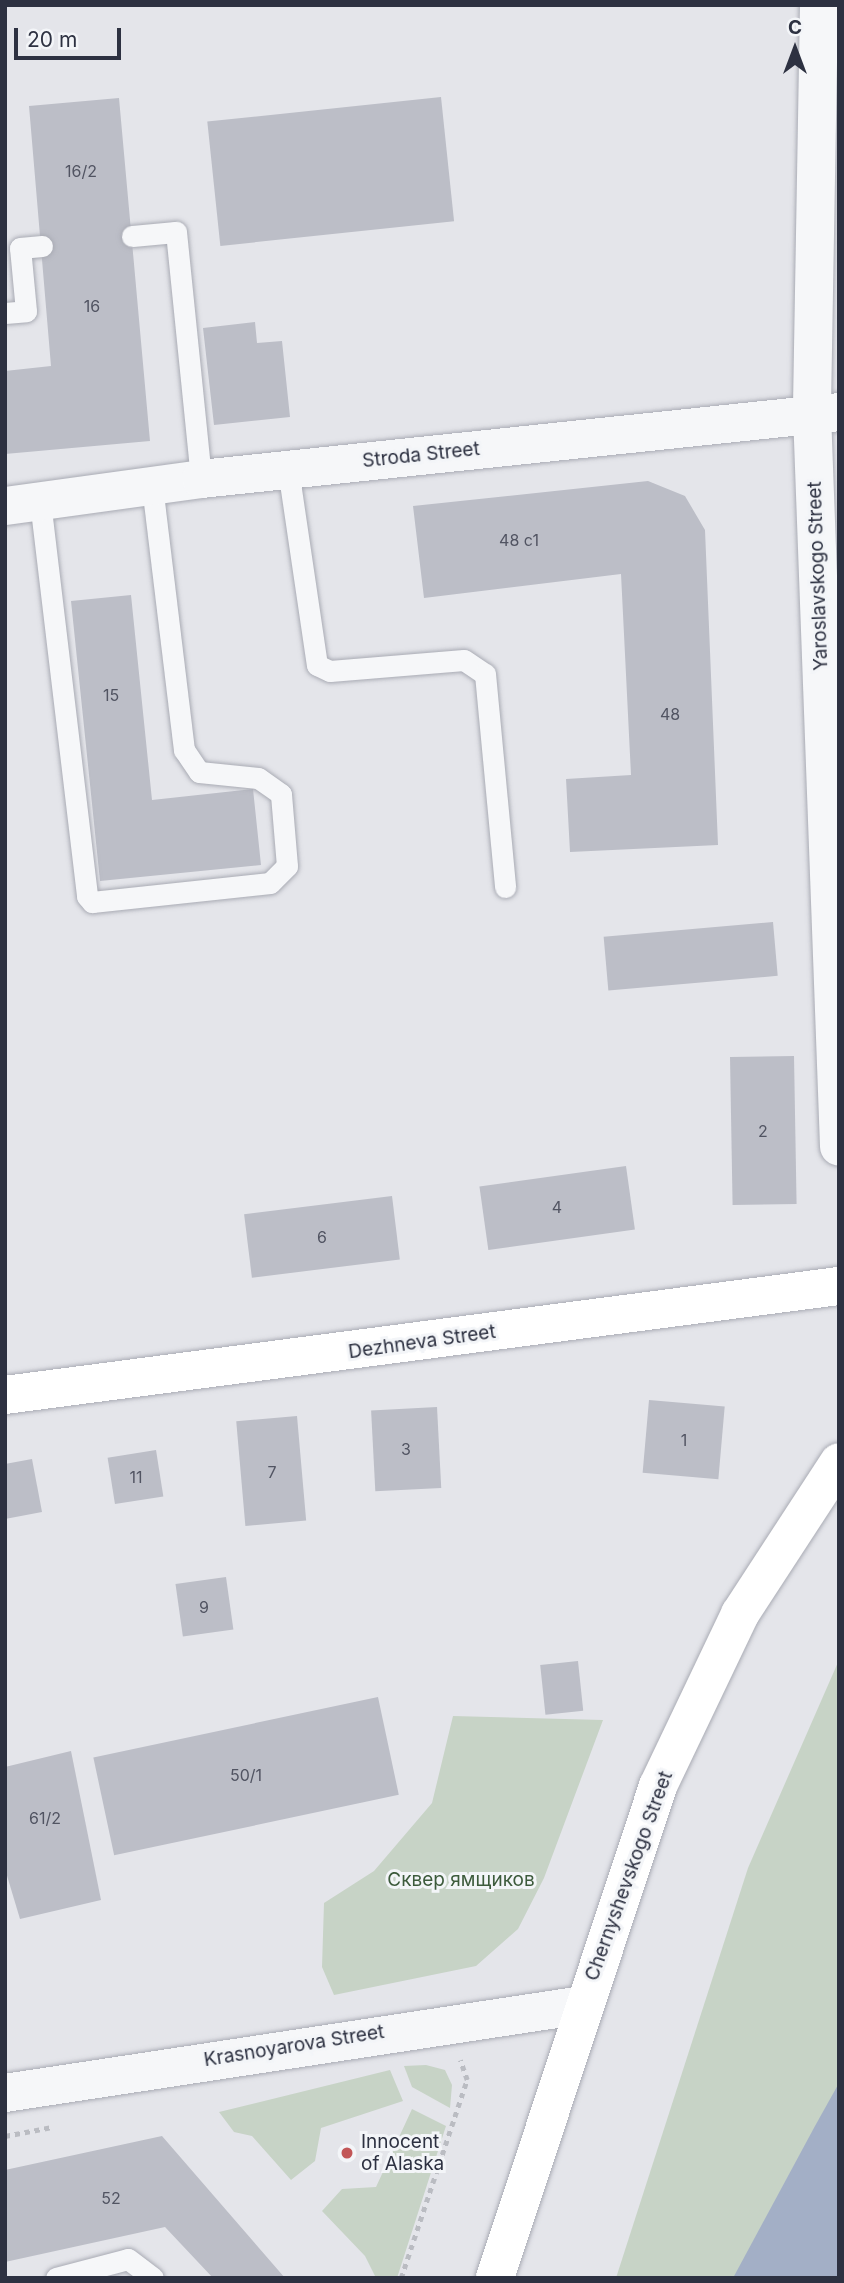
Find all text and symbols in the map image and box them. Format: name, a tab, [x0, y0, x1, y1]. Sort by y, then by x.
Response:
scale bar	[18, 14, 124, 58]
north arrow	[760, 14, 830, 84]
text: С	[788, 16, 802, 39]
text: 20 m	[27, 27, 77, 52]
house number: 16/2	[65, 161, 97, 181]
house number: 16	[84, 296, 100, 316]
street label: Stroda Street	[361, 438, 481, 472]
street label: Yaroslavskogo Street	[803, 481, 833, 671]
house number: 48 с1	[499, 530, 539, 550]
house number: 15	[103, 685, 119, 705]
house number: 48	[660, 704, 680, 724]
house number: 2	[758, 1121, 768, 1141]
house number: 4	[552, 1197, 562, 1217]
house number: 6	[317, 1227, 327, 1247]
street label: Dezhneva Street	[347, 1320, 497, 1364]
house number: 1	[681, 1430, 687, 1450]
house number: 3	[401, 1439, 411, 1459]
house number: 7	[267, 1462, 277, 1482]
house number: 11	[129, 1467, 143, 1487]
house number: 9	[199, 1597, 209, 1617]
house number: 50/1	[230, 1765, 262, 1785]
street label: Chernyshevskogo Street	[580, 1768, 678, 1984]
house number: 61/2	[29, 1808, 61, 1828]
park label: Сквер ямщиков	[387, 1869, 535, 1891]
street label: Krasnoyarova Street	[202, 2020, 386, 2072]
place label: Innocent of Alaska	[361, 2131, 444, 2175]
marker: Innocent of Alaska	[339, 2145, 355, 2161]
house number: 52	[101, 2188, 121, 2208]

